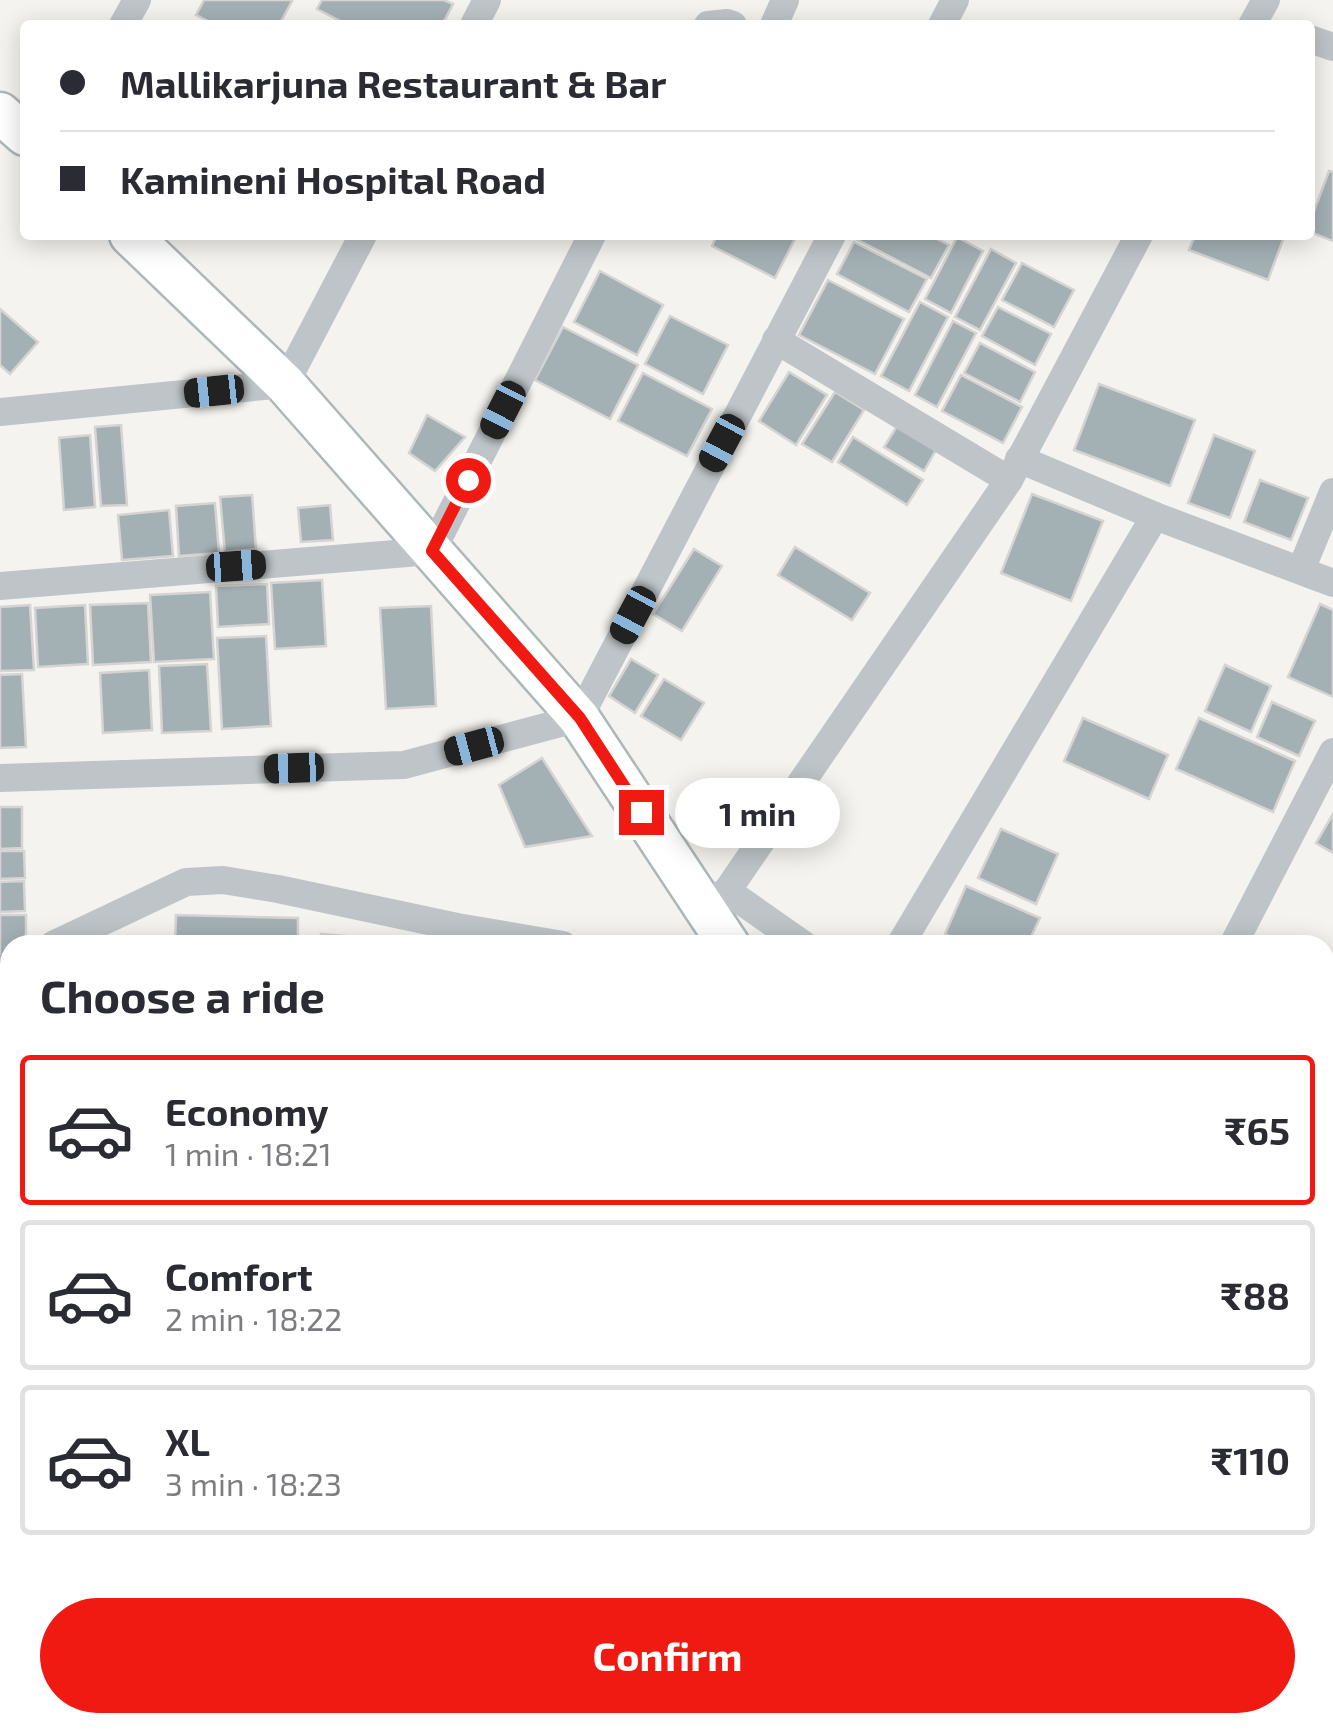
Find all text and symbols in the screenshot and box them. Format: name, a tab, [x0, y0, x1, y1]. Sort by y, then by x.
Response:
text: Mallikarjuna Restaurant & Bar	[120, 60, 666, 106]
text: Kamineni Hospital Road	[120, 156, 546, 202]
car	[183, 373, 245, 409]
car	[476, 376, 530, 444]
car	[695, 409, 749, 477]
route start	[446, 458, 491, 503]
car	[205, 549, 267, 583]
car	[606, 581, 660, 649]
car	[441, 724, 507, 768]
car	[263, 752, 325, 784]
callout: 1 min	[676, 777, 841, 847]
route end	[619, 790, 664, 835]
text: 1 min	[719, 794, 796, 832]
text: Choose a ride	[40, 968, 325, 1022]
icon: car	[45, 1085, 135, 1175]
text: Economy	[165, 1088, 329, 1134]
text: ₹65	[1224, 1107, 1290, 1153]
text: 1 min · 18:21	[165, 1134, 332, 1172]
icon: car	[45, 1250, 135, 1340]
text: Comfort	[165, 1253, 313, 1299]
text: ₹88	[1220, 1272, 1290, 1318]
text: 2 min · 18:22	[165, 1299, 342, 1337]
icon: car	[45, 1415, 135, 1505]
text: XL	[165, 1418, 210, 1464]
text: ₹110	[1211, 1437, 1290, 1483]
text: 3 min · 18:23	[165, 1464, 342, 1502]
button: Confirm	[40, 1598, 1295, 1713]

